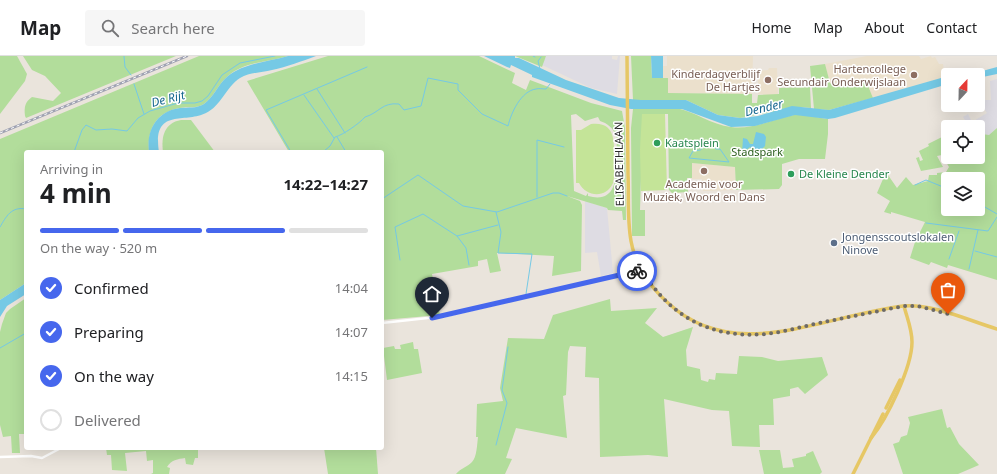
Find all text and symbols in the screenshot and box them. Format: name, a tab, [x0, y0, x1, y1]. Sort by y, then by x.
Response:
search box	[85, 10, 365, 46]
text: Map	[20, 15, 61, 41]
icon: search	[99, 17, 121, 39]
text: Search here	[131, 18, 215, 38]
text: Home	[752, 18, 791, 37]
text: Map	[813, 18, 843, 37]
text: About	[865, 18, 904, 37]
text: Contact	[926, 18, 977, 37]
place label: Hartencollege Secundair Onderwijslaan	[777, 61, 906, 89]
place label: Kinderdagverblijf De Hartjes	[671, 66, 761, 94]
north arrow	[941, 68, 985, 112]
map controls	[941, 68, 985, 216]
marker: Hartencollege Secundair Onderwijslaan	[909, 70, 919, 80]
marker: Kinderdagverblijf De Hartjes	[763, 75, 773, 85]
water label: De Rijt	[149, 86, 187, 111]
water label: Dender	[743, 95, 786, 120]
button: locate	[941, 120, 985, 164]
street label: ELISABETHLAAN	[610, 122, 627, 206]
place label: Kaatsplein	[665, 135, 719, 150]
marker: Kaatsplein	[652, 138, 662, 148]
park label: Stadspark	[731, 144, 783, 159]
text: Arriving in	[40, 160, 103, 178]
marker: Academie voor Muziek, Woord en Dans	[699, 166, 709, 176]
place label: De Kleine Dender	[799, 166, 890, 181]
marker: De Kleine Dender	[786, 169, 796, 179]
button: layers	[941, 172, 985, 216]
text: 14:22–14:27	[283, 174, 368, 194]
text: 4 min	[40, 175, 112, 211]
place label: Academie voor Muziek, Woord en Dans	[643, 176, 765, 204]
place label: Jongensscoutslokalen Ninove	[841, 229, 954, 257]
marker: Jongensscoutslokalen Ninove	[829, 238, 839, 248]
text: On the way · 520 m	[40, 239, 157, 257]
courier	[617, 251, 657, 291]
icon: bike	[626, 260, 648, 282]
pin	[931, 273, 965, 314]
icon: check	[40, 277, 62, 299]
pin	[415, 277, 449, 318]
text: Confirmed	[74, 278, 149, 298]
text: 14:04	[335, 279, 368, 297]
icon: bag	[937, 279, 959, 301]
icon: home	[421, 283, 443, 305]
icon: check	[40, 321, 62, 343]
text: Preparing	[74, 322, 144, 342]
text: 14:07	[335, 323, 368, 341]
icon: check	[40, 365, 62, 387]
text: On the way	[74, 366, 154, 386]
text: 14:15	[335, 367, 368, 385]
text: Delivered	[74, 410, 141, 430]

